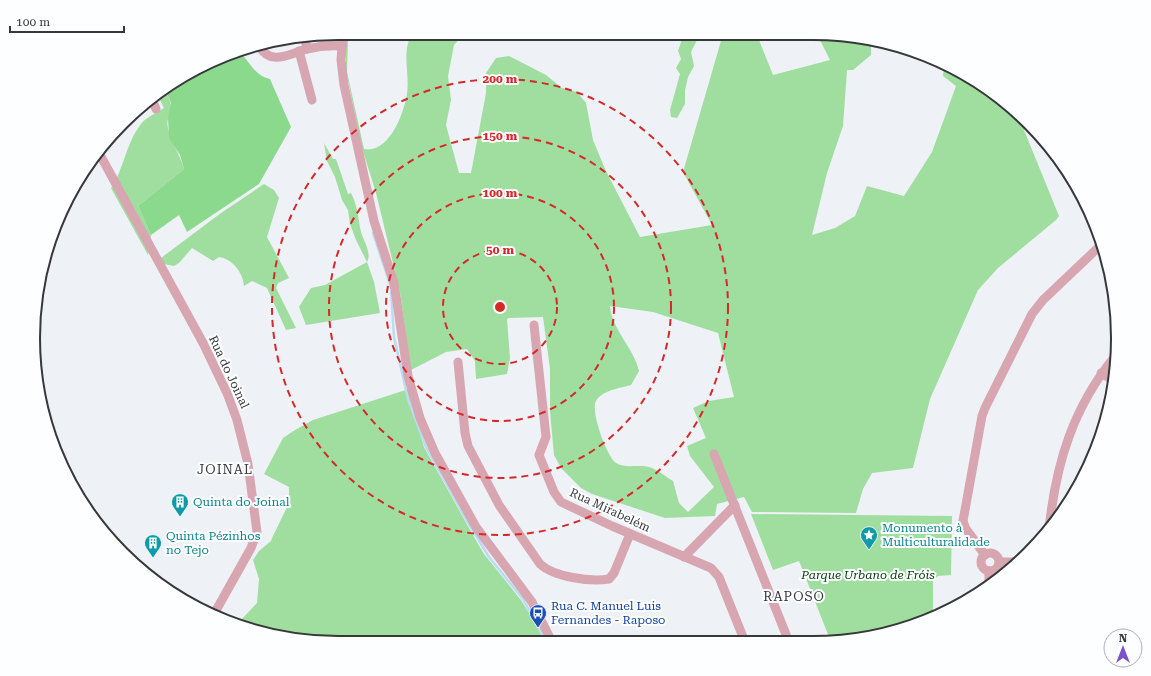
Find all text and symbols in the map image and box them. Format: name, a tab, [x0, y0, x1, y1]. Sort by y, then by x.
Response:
scale bar	[10, 8, 124, 34]
text: 100 m	[16, 15, 50, 29]
text: 200 m	[483, 72, 518, 86]
text: 150 m	[483, 129, 518, 143]
text: 100 m	[483, 186, 518, 200]
text: 50 m	[486, 243, 514, 257]
centre of rings	[493, 300, 507, 314]
street label: Rua do Joinal	[206, 333, 252, 411]
district label: JOINAL	[197, 462, 253, 477]
street label: Rua Mirabelém	[568, 485, 652, 535]
building icon: Quinta do Joinal	[170, 492, 190, 517]
place label: Quinta do Joinal	[193, 495, 290, 509]
place label: Monumento à Multiculturalidade	[882, 521, 990, 549]
place icon: Monumento à Multiculturalidade	[859, 525, 879, 550]
place label: Quinta Pézinhos no Tejo	[166, 529, 261, 557]
building icon: Quinta Pézinhos no Tejo	[143, 533, 163, 558]
park label: Parque Urbano de Fróis	[800, 568, 935, 582]
district label: RAPOSO	[763, 589, 825, 604]
place label: Rua C. Manuel Luis Fernandes - Raposo	[551, 599, 665, 627]
bus stop icon: Rua C. Manuel Luis Fernandes - Raposo	[528, 603, 548, 628]
north arrow	[1103, 628, 1143, 668]
text: N	[1119, 632, 1128, 645]

